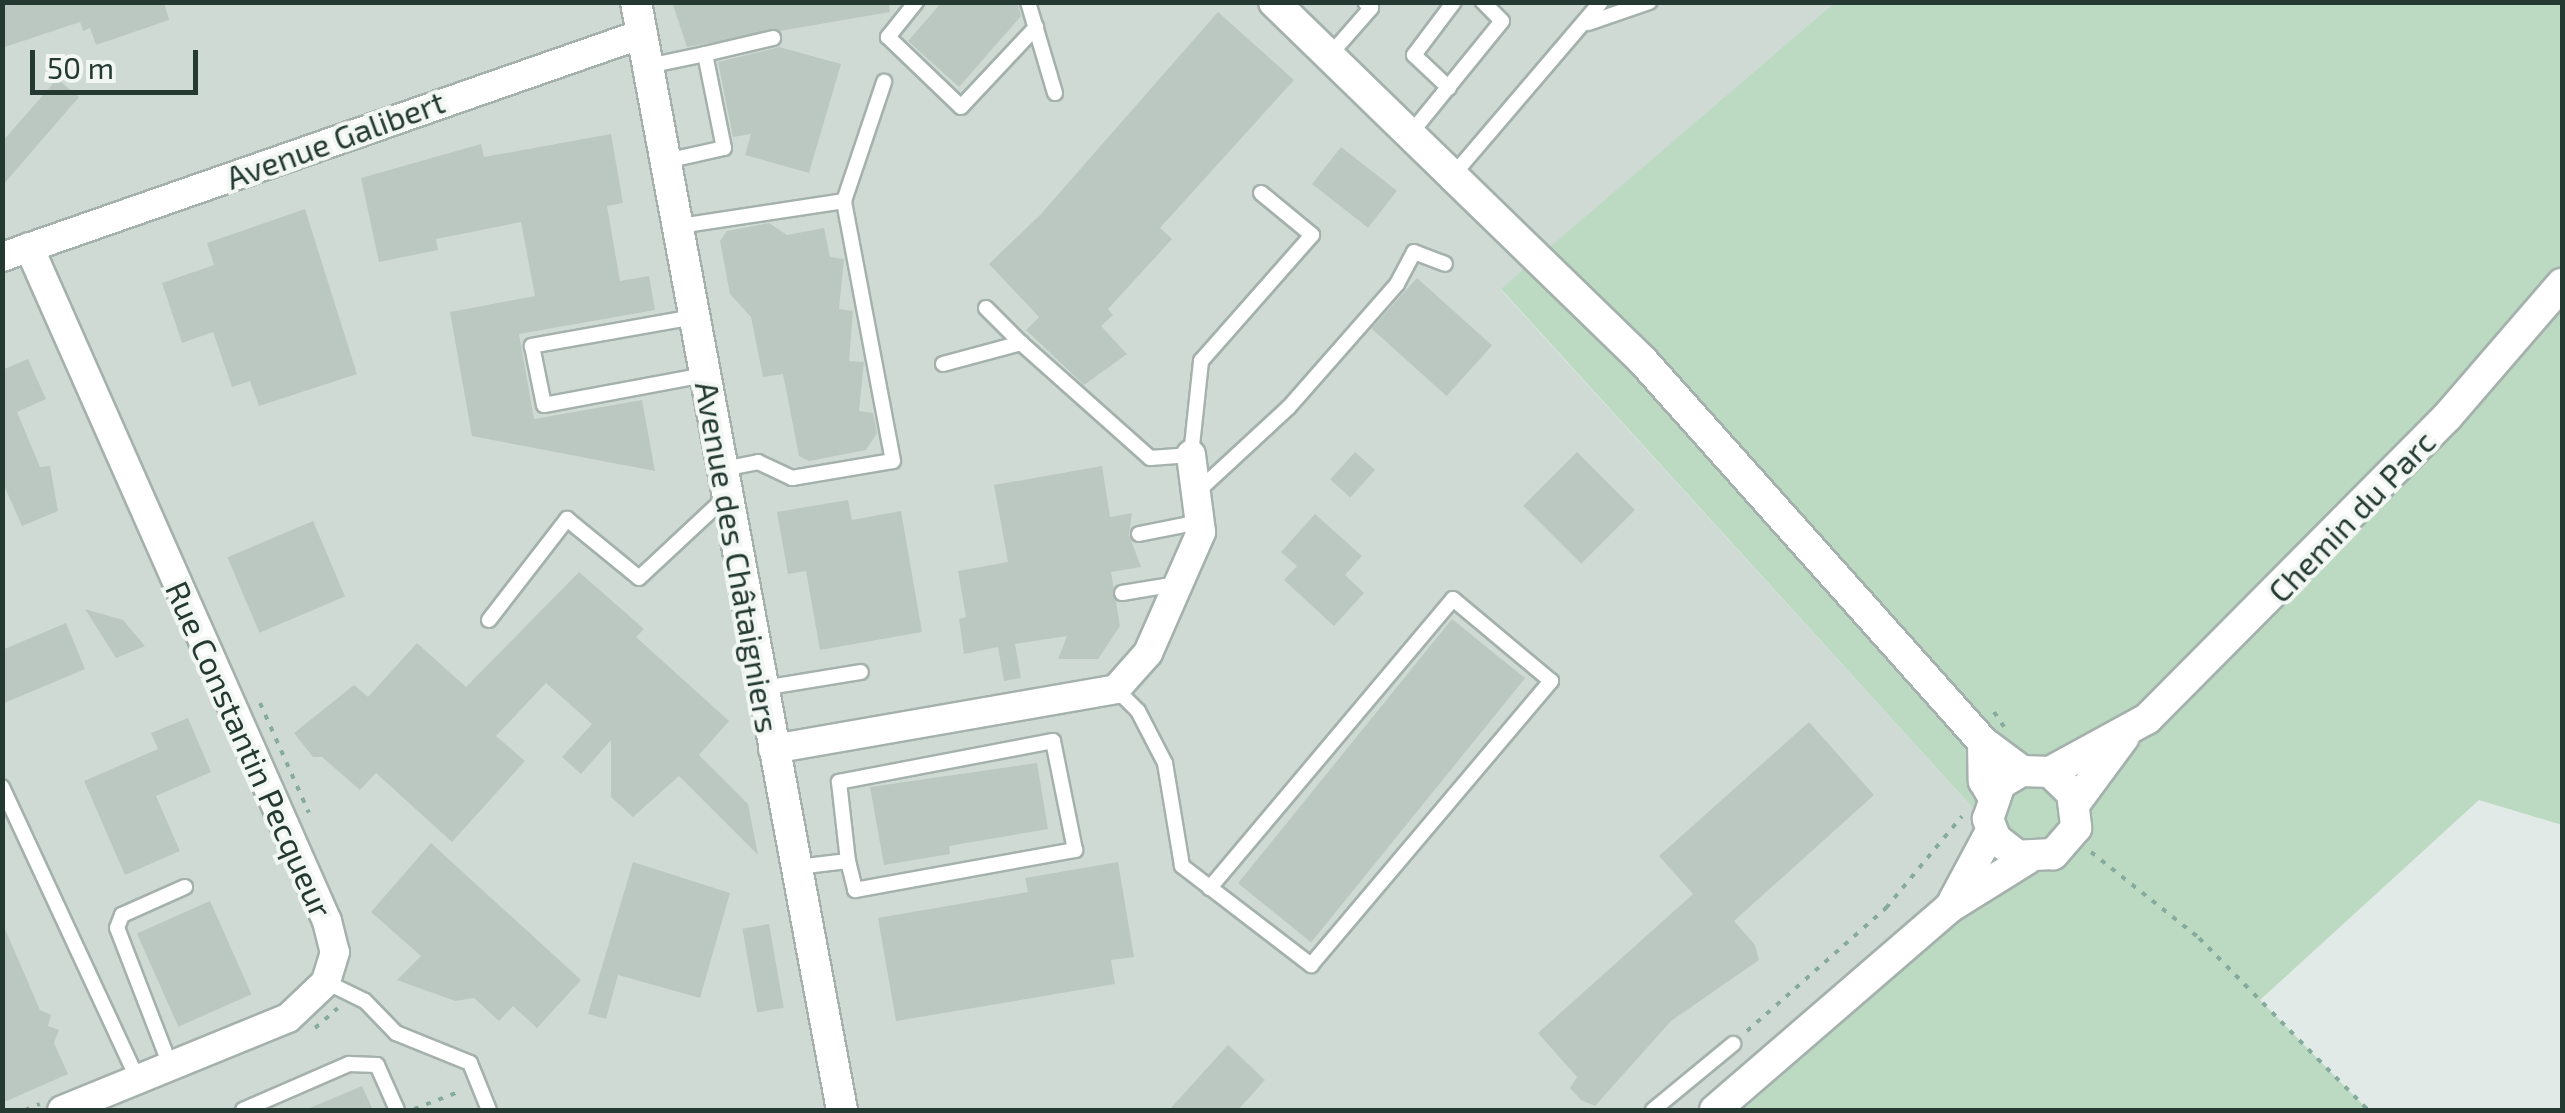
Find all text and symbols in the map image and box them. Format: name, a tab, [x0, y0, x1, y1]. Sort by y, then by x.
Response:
scale bar	[35, 30, 202, 92]
text: 50 m	[47, 49, 114, 85]
street label: Avenue Galibert	[220, 82, 450, 196]
street label: Avenue des Châtaigniers	[688, 378, 788, 736]
street label: Chemin du Parc	[2259, 422, 2443, 610]
street label: Rue Constantin Pecqueur	[158, 575, 342, 923]

